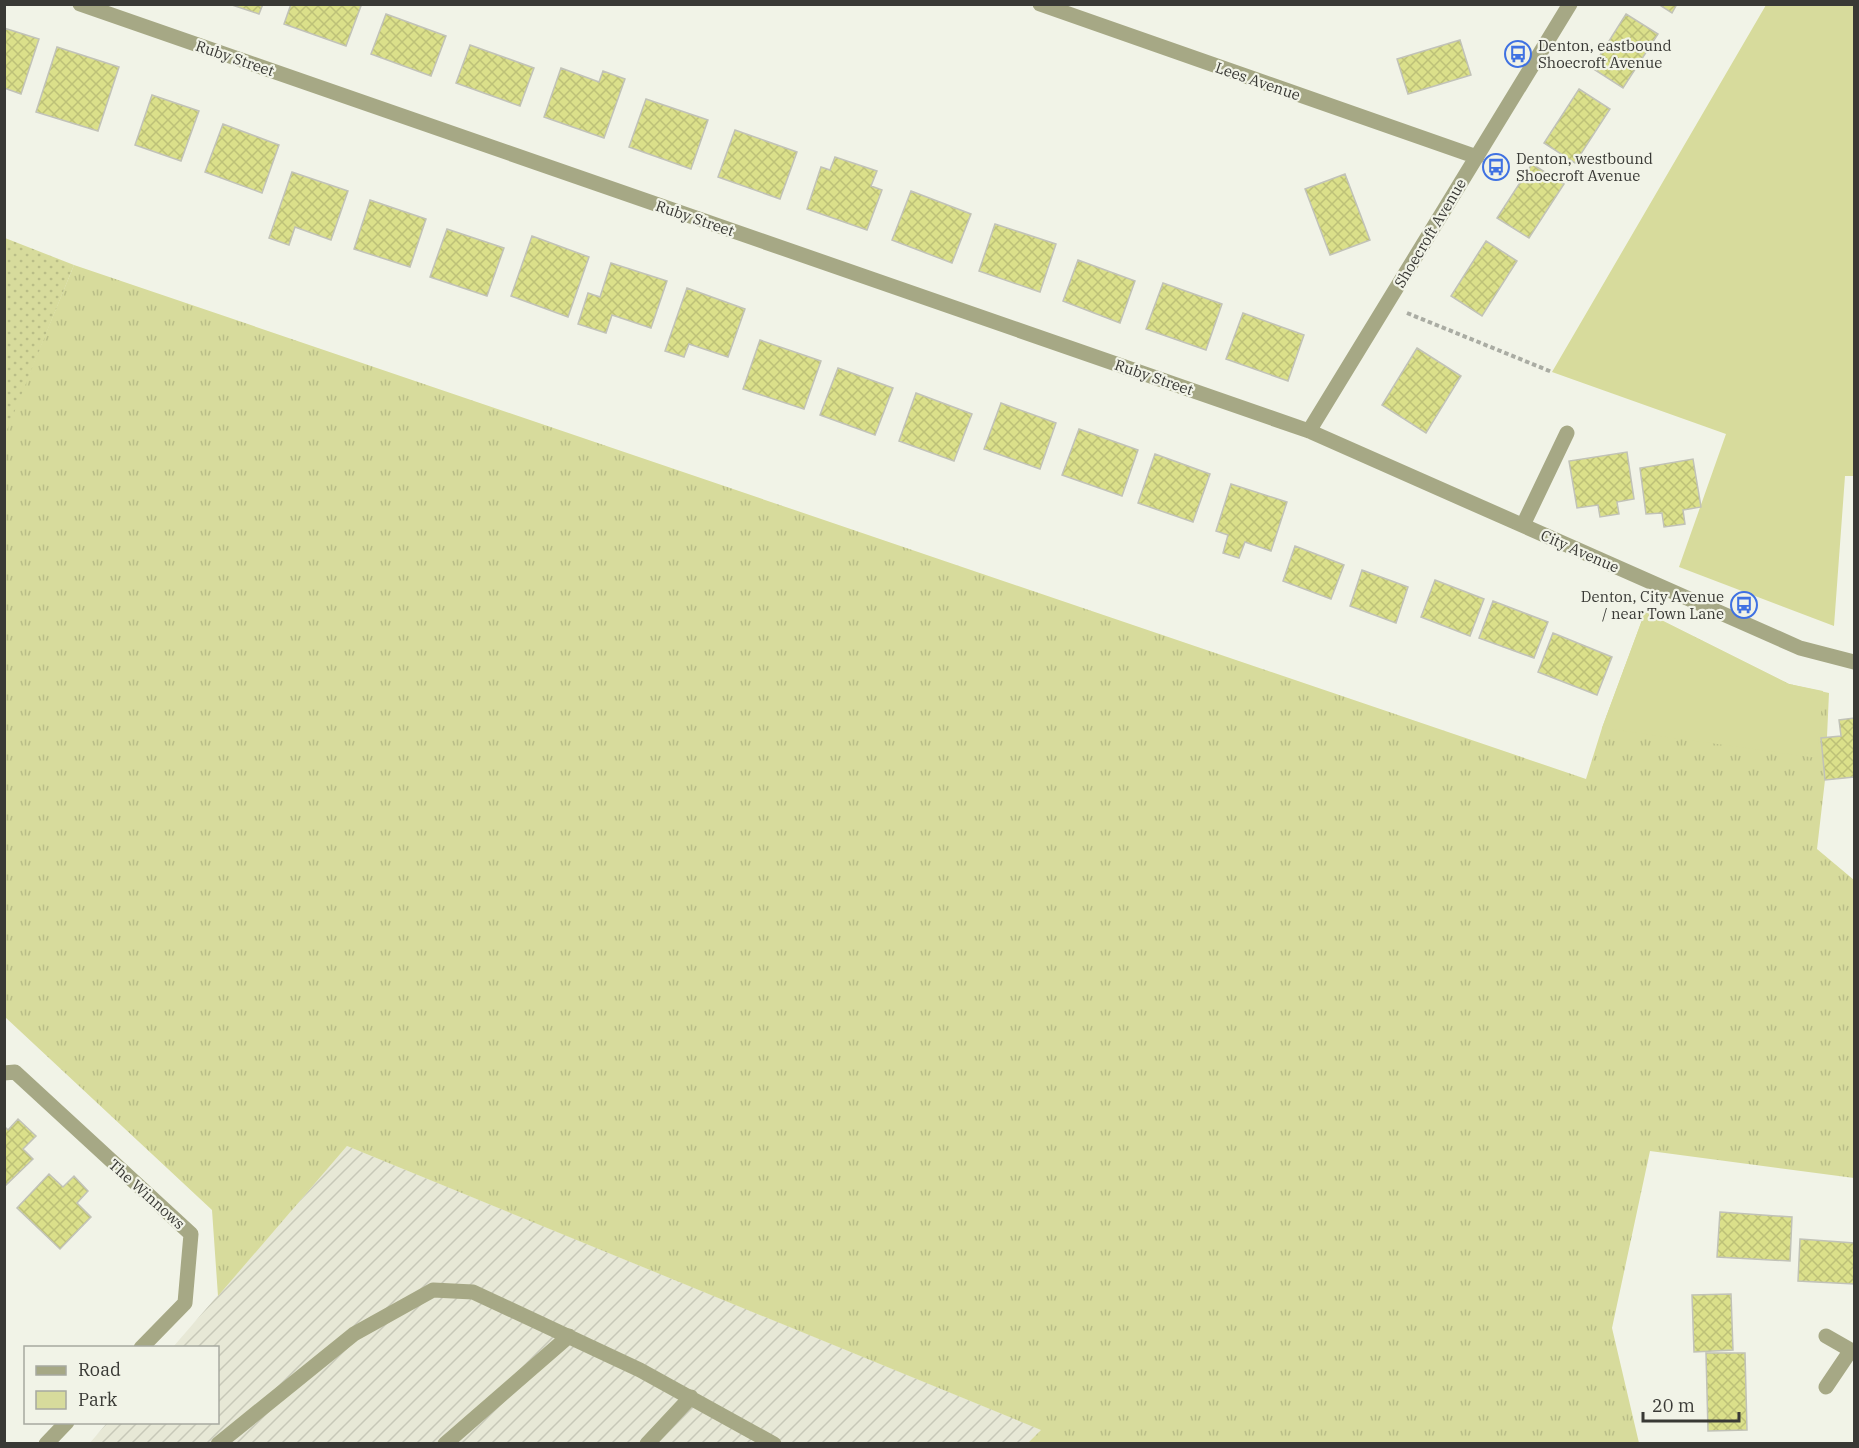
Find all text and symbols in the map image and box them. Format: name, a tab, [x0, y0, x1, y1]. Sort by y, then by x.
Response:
street label: Ruby Street	[193, 36, 277, 80]
place label: Denton, eastbound Shoecroft Avenue	[1538, 36, 1672, 72]
bus stop icon: Denton, eastbound Shoecroft Avenue	[1503, 39, 1533, 69]
street label: Lees Avenue	[1213, 58, 1303, 104]
place label: Denton, westbound Shoecroft Avenue	[1516, 149, 1653, 185]
bus stop icon: Denton, westbound Shoecroft Avenue	[1481, 152, 1511, 182]
street label: Shoecroft Avenue	[1390, 175, 1470, 291]
street label: Ruby Street	[653, 196, 737, 240]
street label: Ruby Street	[1112, 355, 1196, 399]
street label: City Avenue	[1538, 525, 1622, 577]
place label: Denton, City Avenue / near Town Lane	[1581, 587, 1724, 623]
bus stop icon: Denton, City Avenue / near Town Lane	[1729, 590, 1759, 620]
street label: The Winnows	[105, 1155, 189, 1233]
legend	[24, 1346, 219, 1424]
text: Road	[78, 1358, 121, 1381]
scale bar	[1643, 1385, 1739, 1423]
text: Park	[78, 1388, 118, 1411]
text: 20 m	[1652, 1394, 1695, 1417]

